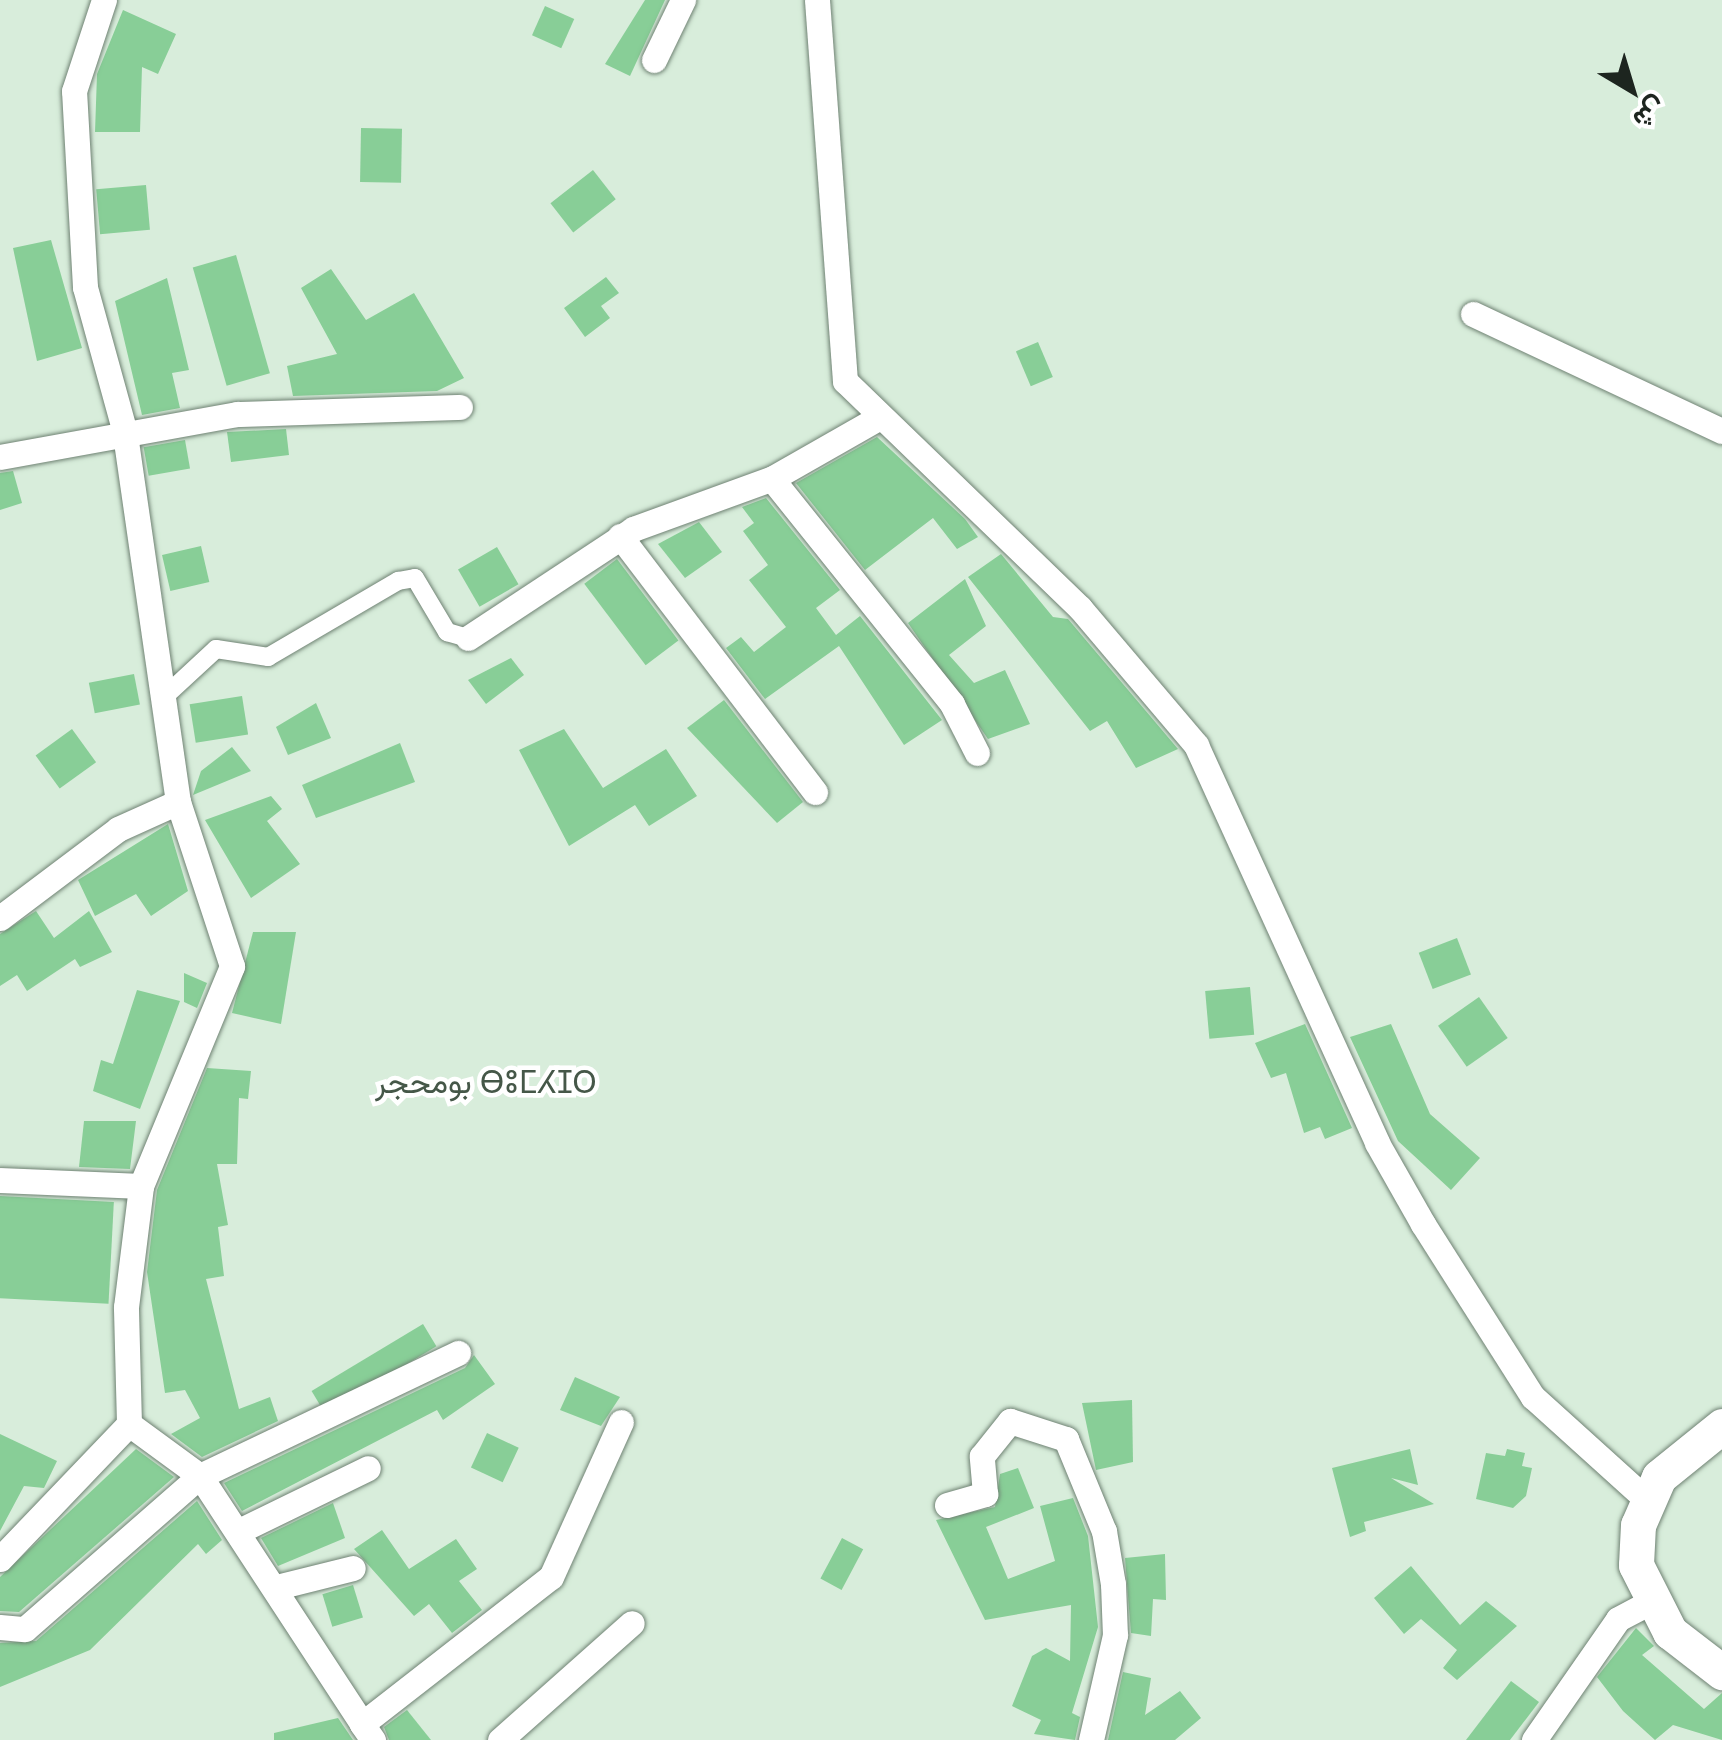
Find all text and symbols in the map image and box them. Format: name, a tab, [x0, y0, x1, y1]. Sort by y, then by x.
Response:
north arrow	[1582, 40, 1682, 140]
text: ش	[1627, 90, 1674, 137]
district label: بومحجر ⴱⵓⵎⵃⵊⵔ	[375, 1063, 597, 1101]

